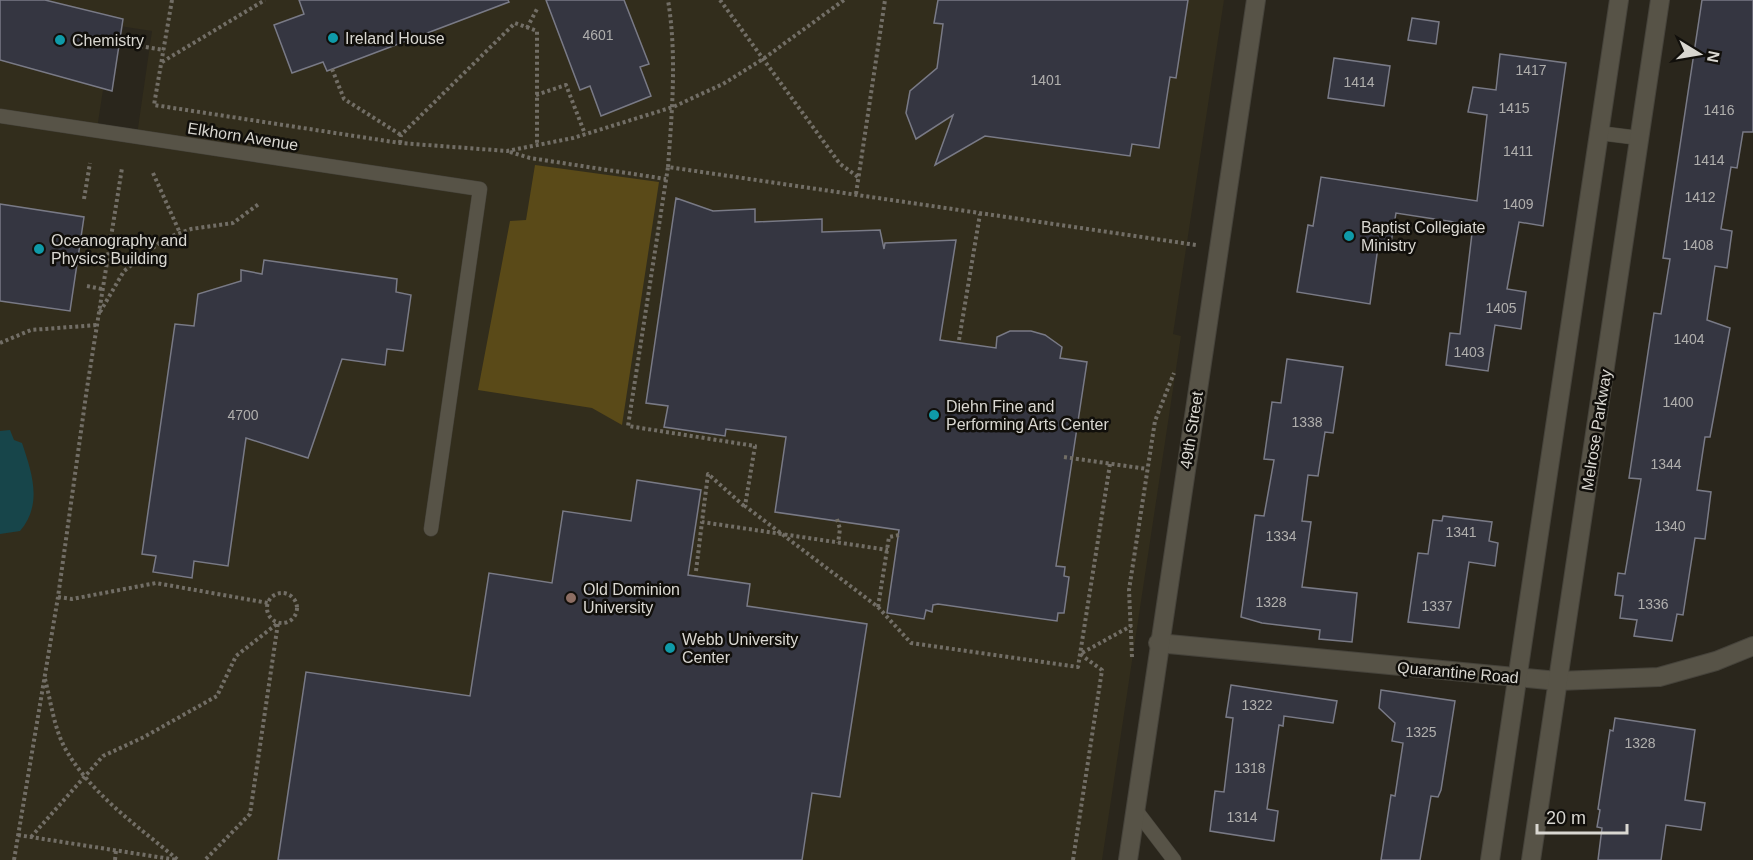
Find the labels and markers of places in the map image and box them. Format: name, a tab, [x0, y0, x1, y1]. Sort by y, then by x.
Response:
place label: Ireland House	[345, 30, 445, 47]
marker: Ireland House	[326, 31, 340, 45]
place label: Chemistry	[72, 32, 144, 49]
marker: Chemistry	[53, 33, 67, 47]
place label: Baptist Collegiate Ministry	[1361, 219, 1486, 254]
marker: Baptist Collegiate Ministry	[1342, 229, 1356, 243]
place label: Oceanography and Physics Building	[51, 232, 187, 267]
marker: Oceanography and Physics Building	[32, 242, 46, 256]
place label: Diehn Fine and Performing Arts Center	[946, 398, 1109, 433]
marker: Diehn Fine and Performing Arts Center	[927, 408, 941, 422]
place label: Old Dominion University	[583, 581, 680, 616]
marker: Old Dominion University	[564, 591, 578, 605]
place label: Webb University Center	[682, 631, 798, 666]
marker: Webb University Center	[663, 641, 677, 655]

